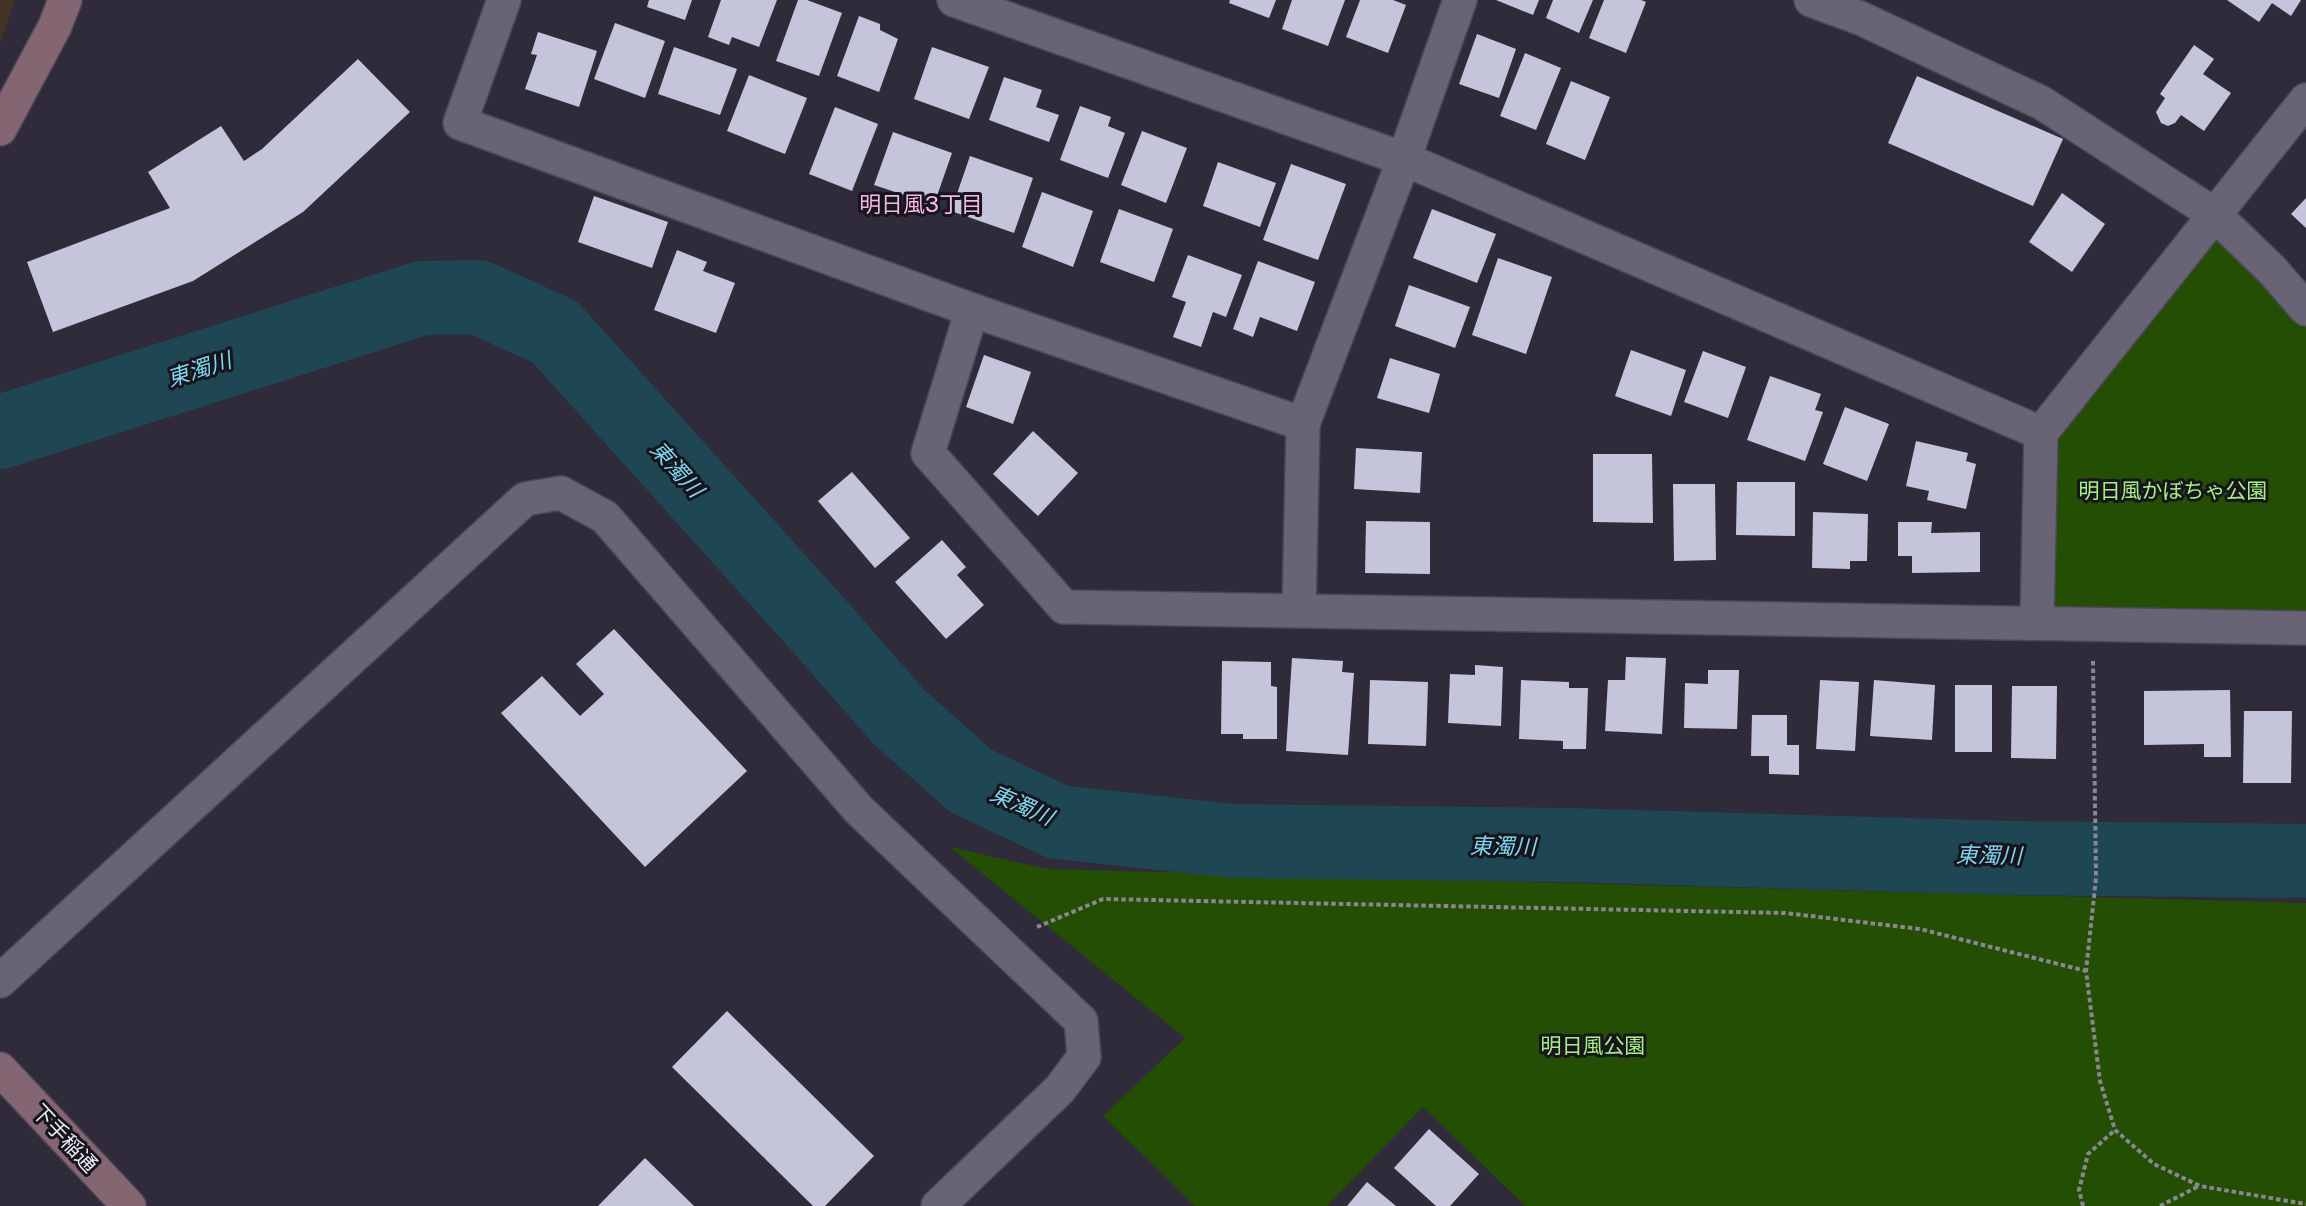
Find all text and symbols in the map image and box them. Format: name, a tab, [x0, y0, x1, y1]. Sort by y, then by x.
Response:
district label: 明日風3丁目	[859, 191, 983, 217]
water label: 東濁川	[164, 346, 236, 392]
water label: 東濁川	[645, 436, 710, 504]
park label: 明日風かぼちゃ公園	[2079, 478, 2268, 503]
water label: 東濁川	[987, 780, 1059, 831]
water label: 東濁川	[1470, 832, 1538, 860]
water label: 東濁川	[1956, 841, 2024, 869]
park label: 明日風公園	[1541, 1033, 1646, 1058]
street label: 下手稲通	[27, 1099, 103, 1177]

